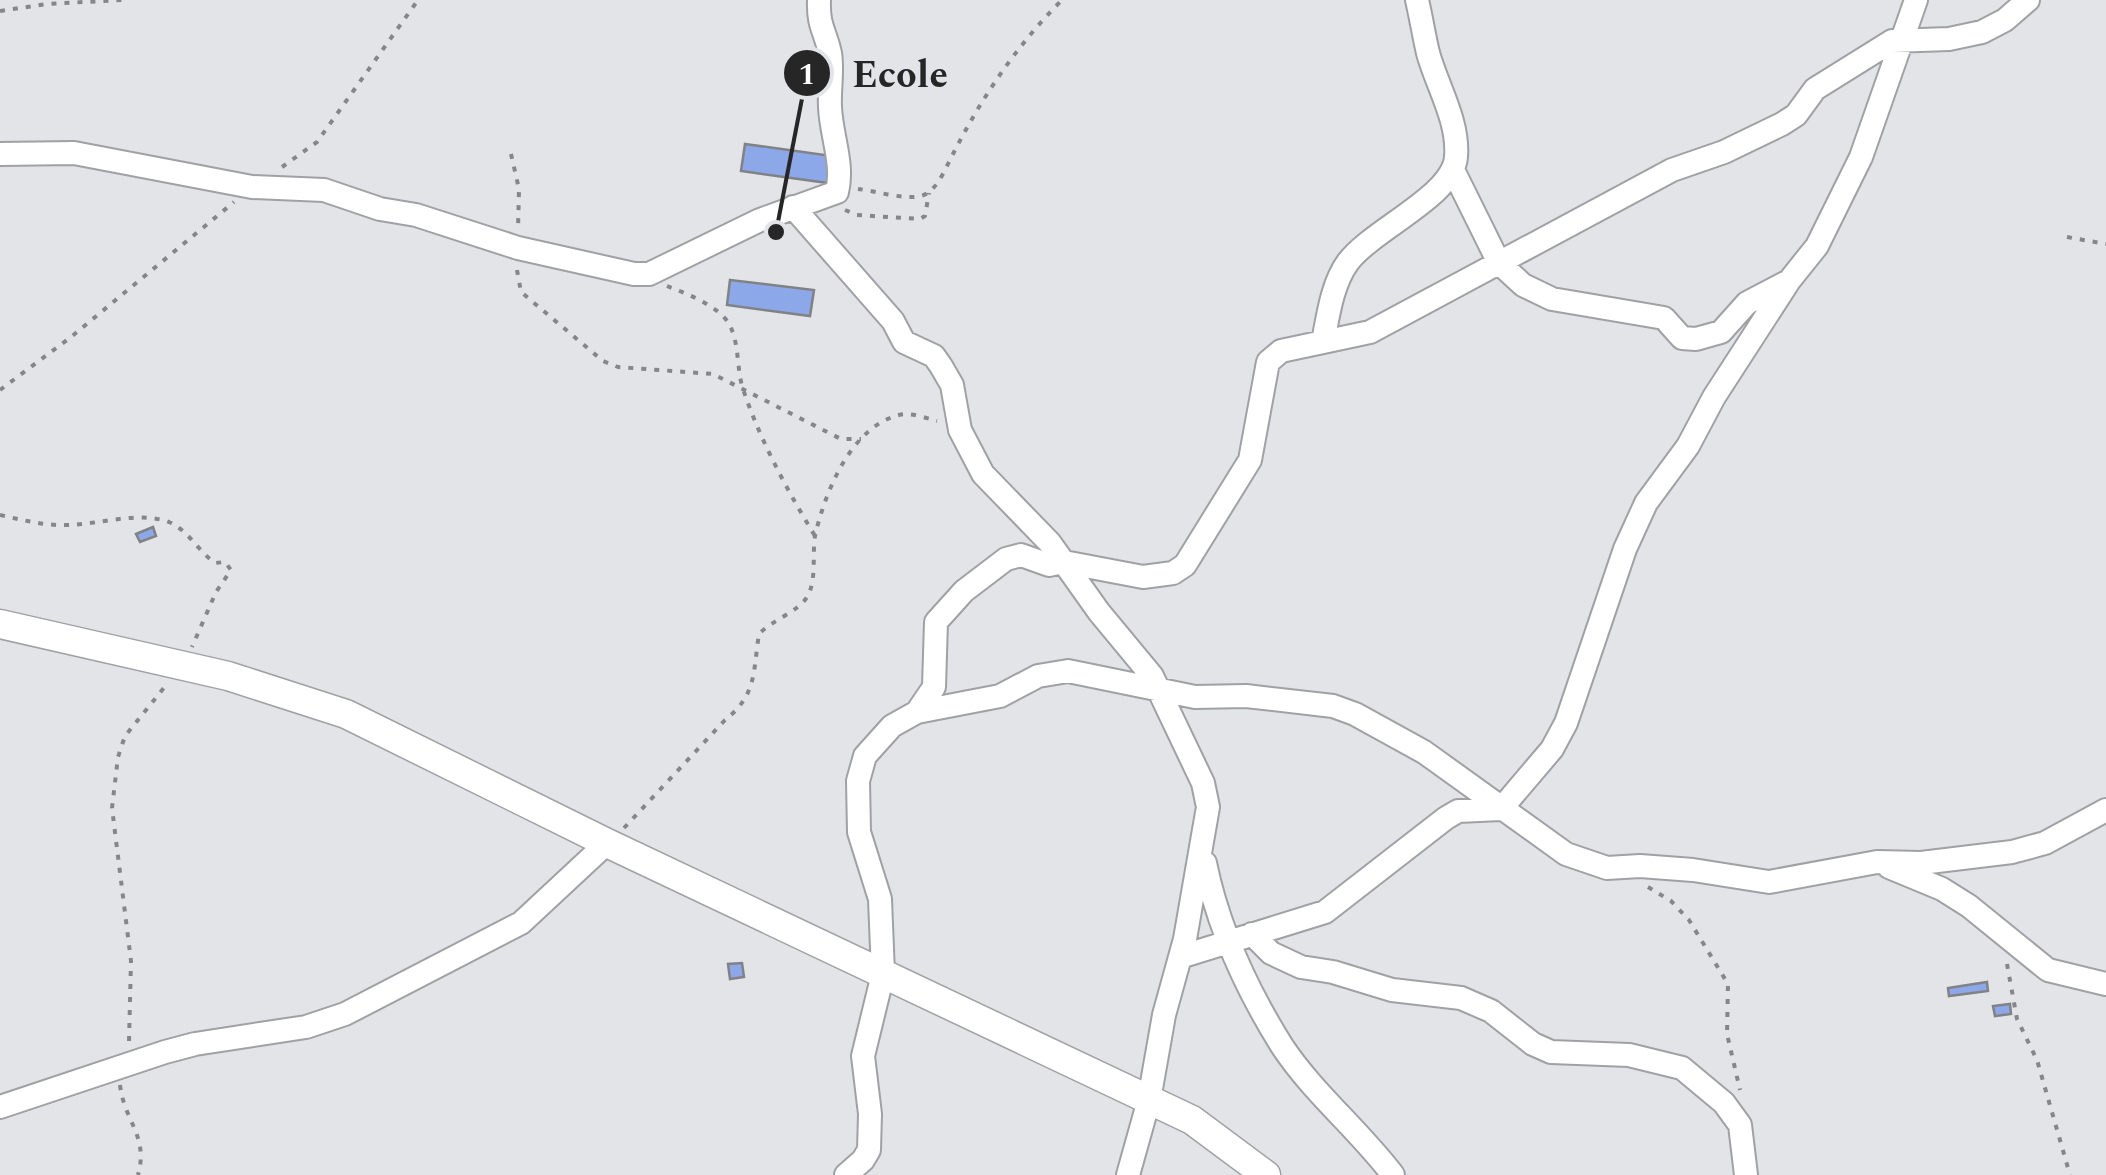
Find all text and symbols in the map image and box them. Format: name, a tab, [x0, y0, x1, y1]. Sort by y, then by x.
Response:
callout: Ecole	[782, 39, 968, 107]
text: Ecole	[852, 47, 948, 105]
text: 1	[799, 52, 815, 98]

